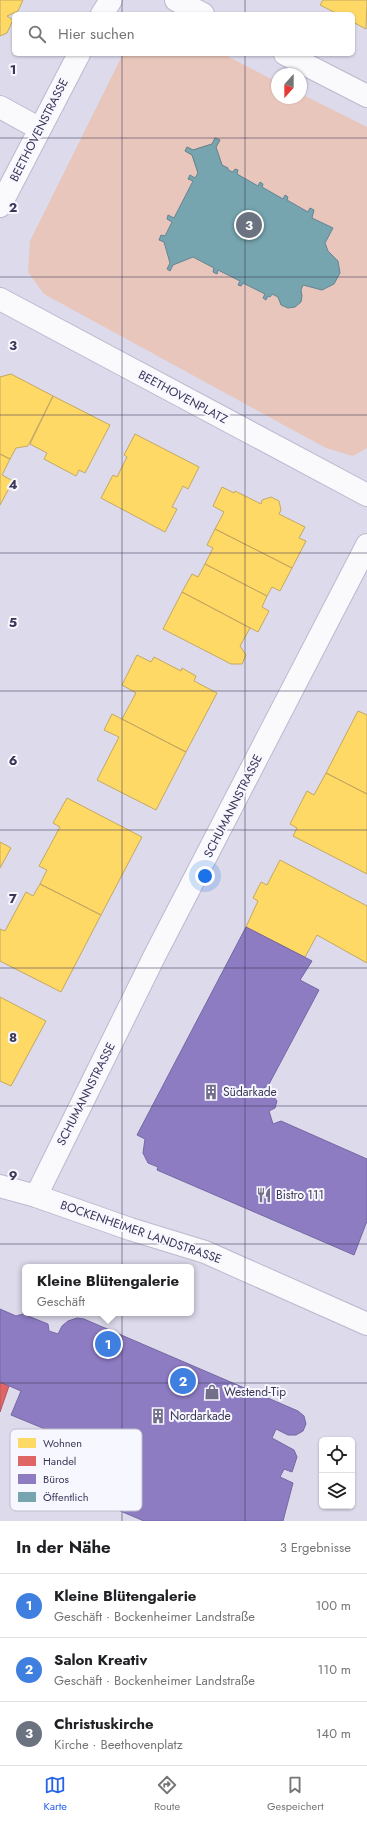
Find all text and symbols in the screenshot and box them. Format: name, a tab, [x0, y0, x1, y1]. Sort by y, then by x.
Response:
search box	[12, 12, 355, 56]
icon: search	[26, 23, 48, 45]
text: Hier suchen	[58, 23, 135, 45]
text: 1	[10, 60, 16, 79]
north arrow	[271, 68, 307, 104]
street label: BEETHOVENSTRASSE	[5, 75, 73, 185]
text: 2	[9, 198, 17, 217]
pin: 3	[236, 210, 262, 240]
text: 3	[9, 336, 17, 355]
street label: BEETHOVENPLATZ	[135, 366, 231, 428]
text: 4	[8, 475, 18, 494]
text: 5	[9, 613, 17, 632]
text: 6	[9, 751, 18, 770]
street label: SCHUMANNSTRASSE	[199, 751, 267, 861]
your location	[195, 866, 215, 886]
text: 7	[9, 889, 17, 908]
text: 8	[9, 1028, 17, 1047]
street label: SCHUMANNSTRASSE	[52, 1039, 120, 1149]
building icon: Südarkade	[202, 1083, 220, 1101]
place label: Südarkade	[223, 1083, 277, 1101]
text: 9	[9, 1166, 18, 1185]
restaurant icon: Bistro 111	[255, 1186, 273, 1204]
place label: Bistro 111	[276, 1186, 324, 1204]
street label: BOCKENHEIMER LANDSTRASSE	[58, 1196, 224, 1268]
popup	[22, 1264, 194, 1316]
text: Kleine Blütengalerie	[37, 1270, 179, 1292]
text: Geschäft	[37, 1292, 85, 1311]
pin: 1	[95, 1329, 121, 1359]
pin: 2	[170, 1366, 196, 1396]
shop icon: Westend-Tip	[203, 1383, 221, 1401]
place label: Westend-Tip	[224, 1383, 286, 1401]
building icon: Nordarkade	[149, 1407, 167, 1425]
place label: Nordarkade	[170, 1407, 231, 1425]
legend	[10, 1429, 142, 1511]
text: Wohnen	[43, 1435, 82, 1451]
map controls	[319, 1437, 355, 1509]
button: locate	[319, 1437, 355, 1473]
text: Handel	[43, 1453, 76, 1469]
text: Büros	[43, 1471, 70, 1487]
button: layers	[319, 1473, 355, 1509]
text: Öffentlich	[43, 1489, 89, 1505]
text: In der Nähe	[16, 1535, 111, 1559]
text: 3 Ergebnisse	[280, 1538, 351, 1557]
text: Kleine Blütengalerie	[54, 1585, 196, 1607]
text: 1	[26, 1596, 32, 1615]
text: 100 m	[316, 1596, 351, 1615]
text: Geschäft · Bockenheimer Landstraße	[54, 1607, 255, 1626]
text: Salon Kreativ	[54, 1649, 147, 1671]
text: 2	[25, 1660, 33, 1679]
text: 110 m	[317, 1660, 351, 1679]
text: Geschäft · Bockenheimer Landstraße	[54, 1671, 255, 1690]
text: Christuskirche	[54, 1713, 154, 1735]
text: 3	[25, 1724, 33, 1743]
text: 140 m	[316, 1724, 351, 1743]
text: Kirche · Beethovenplatz	[54, 1735, 183, 1754]
tab: Karte	[43, 1774, 67, 1814]
tab: Route	[154, 1774, 180, 1814]
tab: Gespeichert	[267, 1774, 324, 1814]

